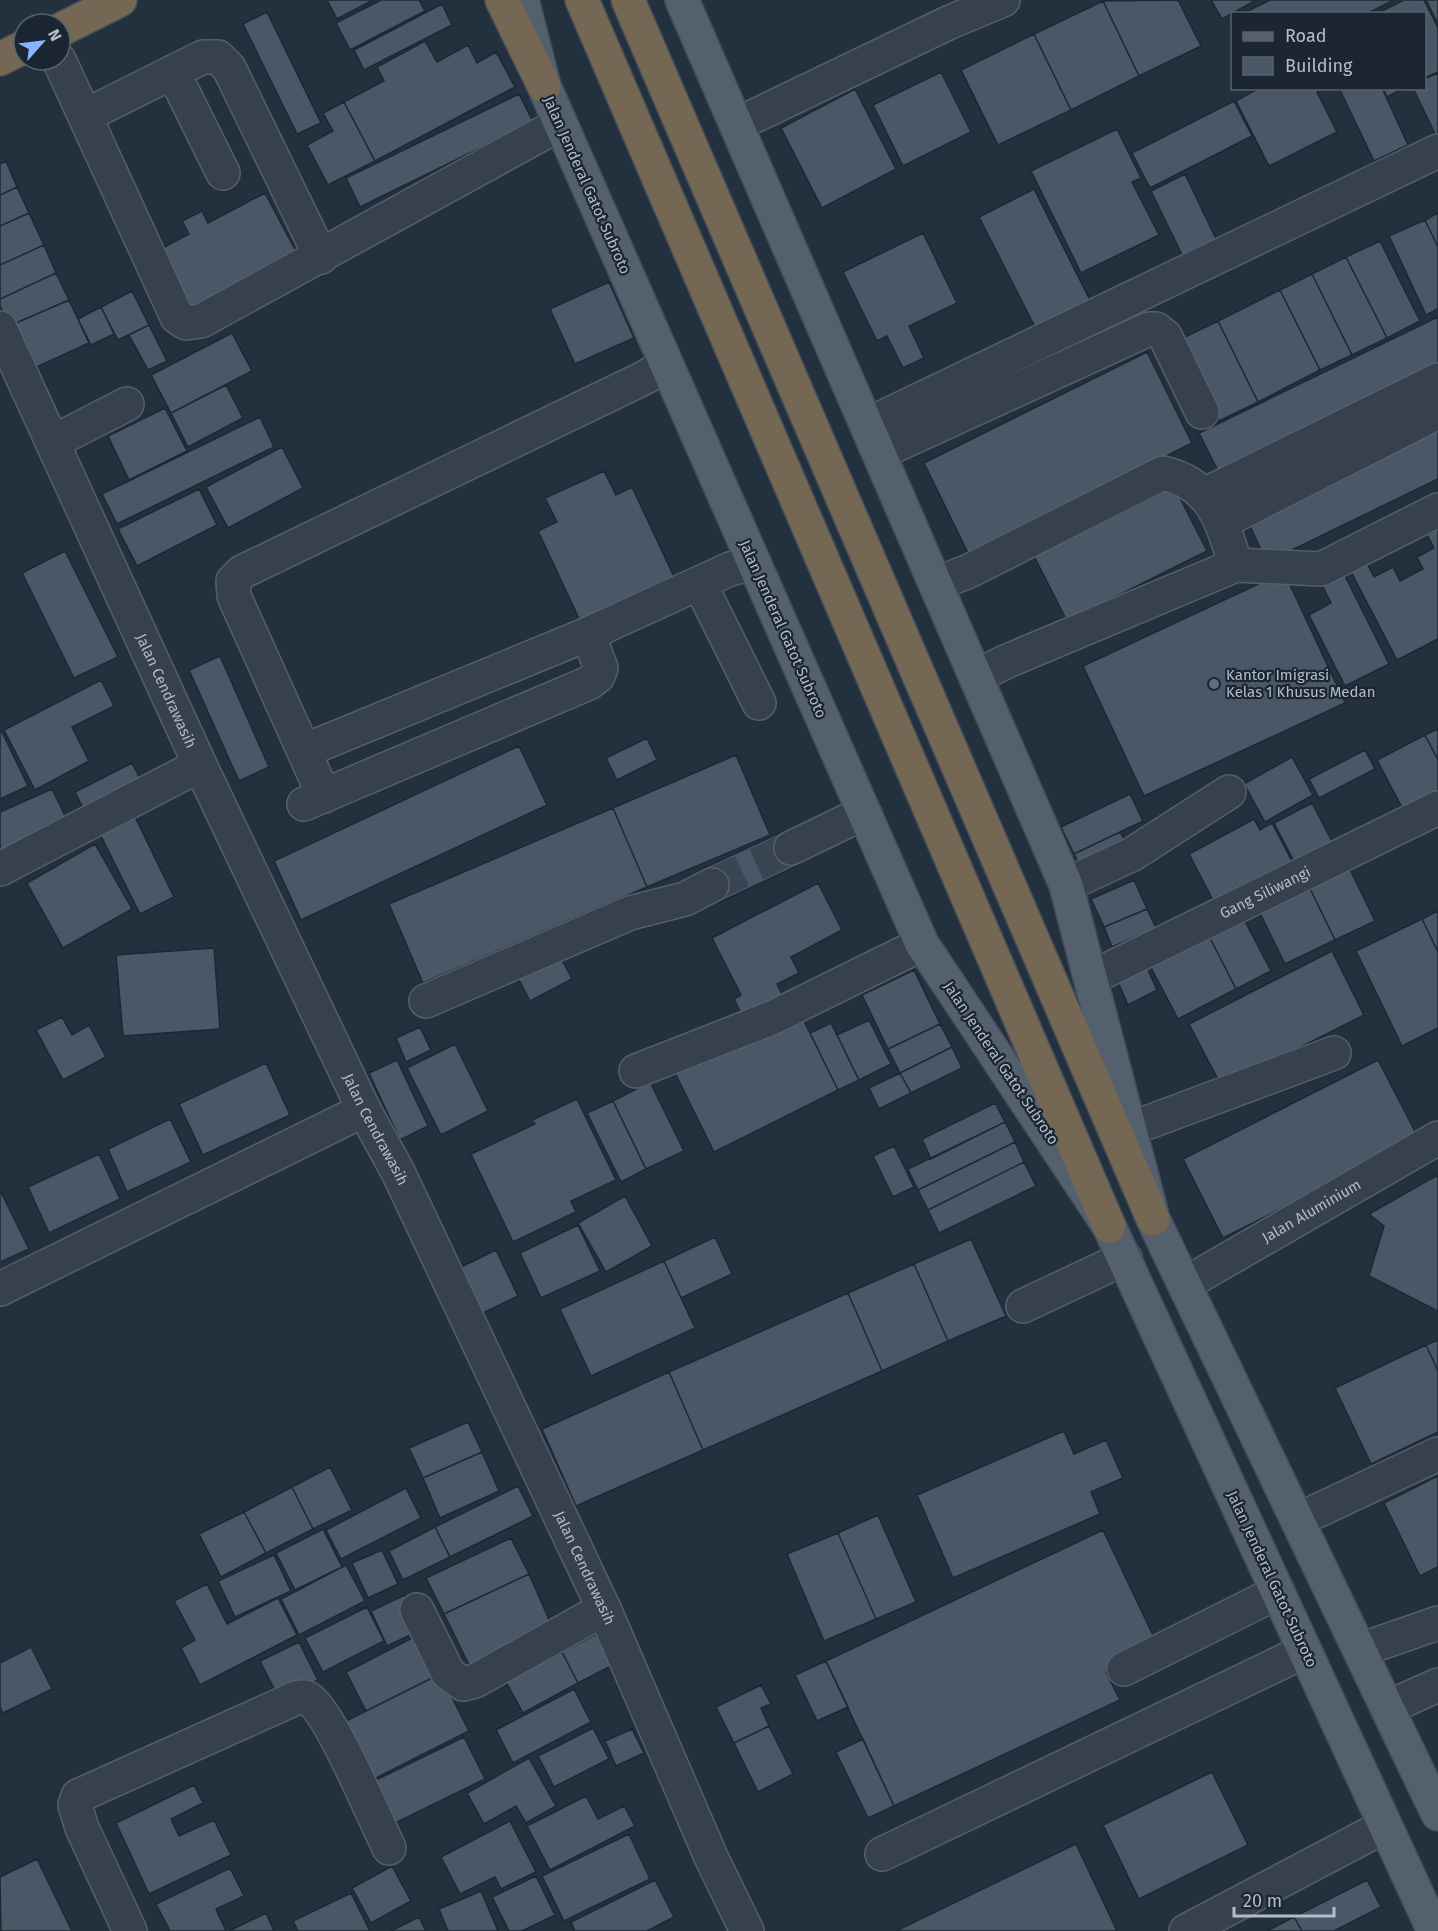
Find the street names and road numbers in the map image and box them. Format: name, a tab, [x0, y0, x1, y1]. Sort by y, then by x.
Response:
street label: Jalan Jenderal Gatot Subroto	[540, 93, 634, 277]
street label: Jalan Jenderal Gatot Subroto	[736, 537, 830, 721]
street label: Jalan Cendrawasih	[132, 631, 200, 751]
street label: Gang Siliwangi	[1217, 863, 1314, 922]
street label: Jalan Jenderal Gatot Subroto	[940, 978, 1062, 1148]
street label: Jalan Cendrawasih	[339, 1070, 412, 1188]
street label: Jalan Aluminium	[1259, 1175, 1364, 1247]
street label: Jalan Jenderal Gatot Subroto	[1223, 1488, 1321, 1670]
street label: Jalan Cendrawasih	[550, 1508, 619, 1628]

